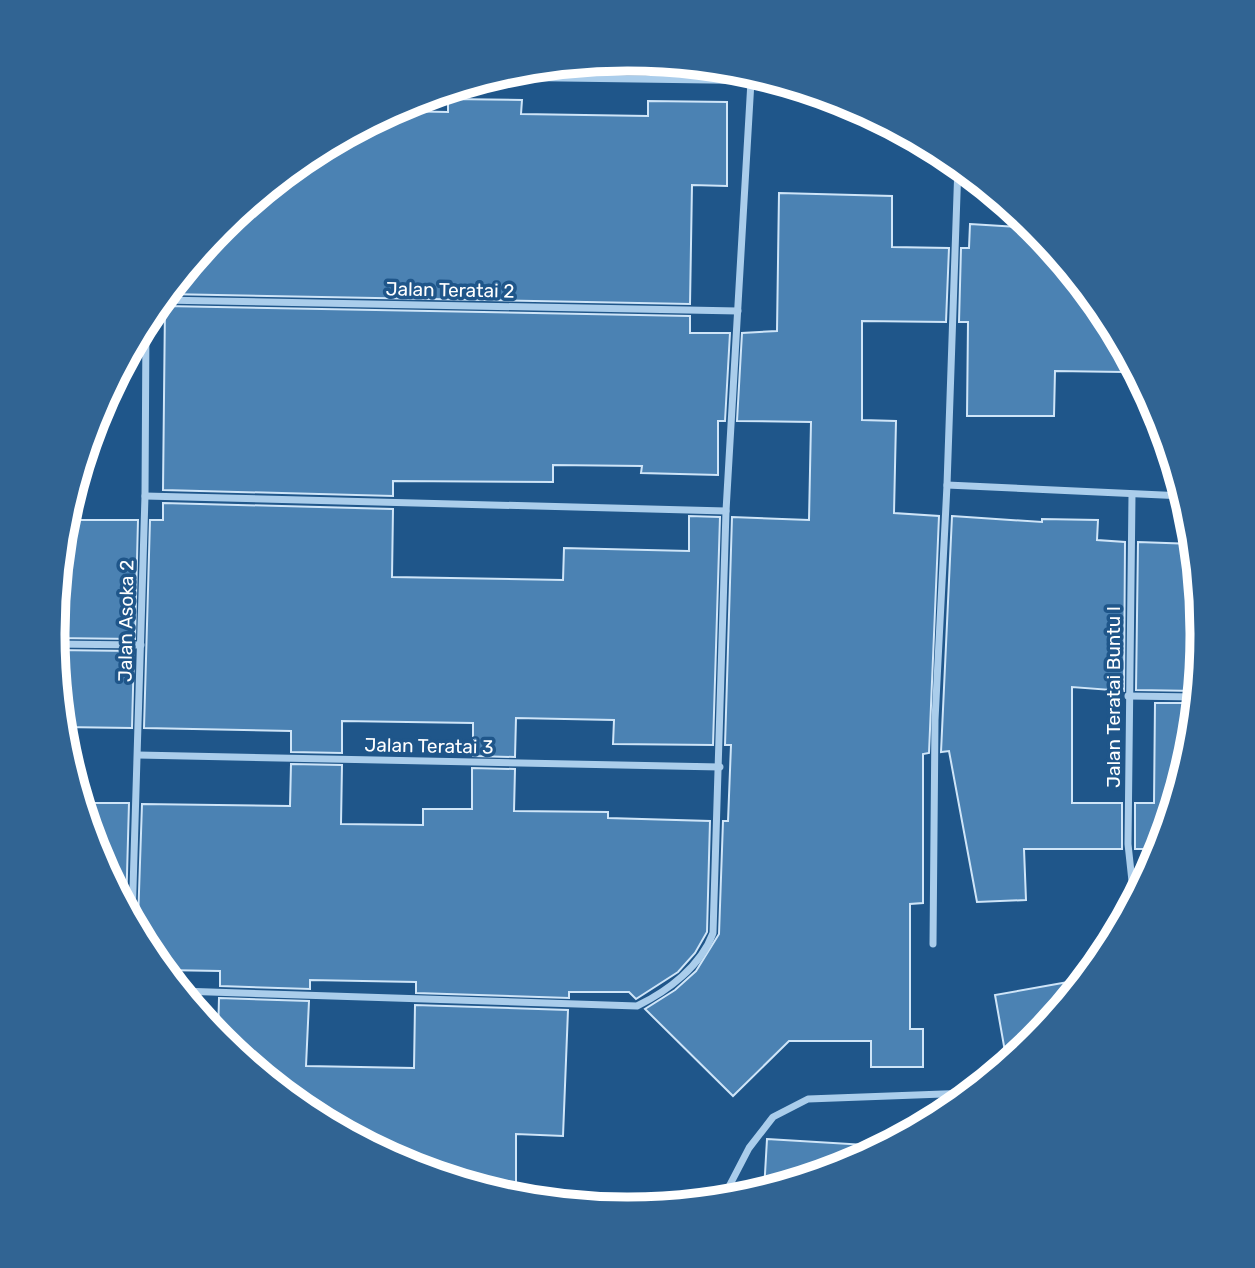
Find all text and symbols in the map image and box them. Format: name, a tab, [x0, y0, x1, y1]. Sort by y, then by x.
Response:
street label: Jalan Teratai 2	[385, 277, 515, 303]
street label: Jalan Asoka 2	[113, 560, 139, 682]
street label: Jalan Teratai Buntu I	[1102, 606, 1125, 788]
street label: Jalan Teratai 3	[364, 733, 494, 759]

